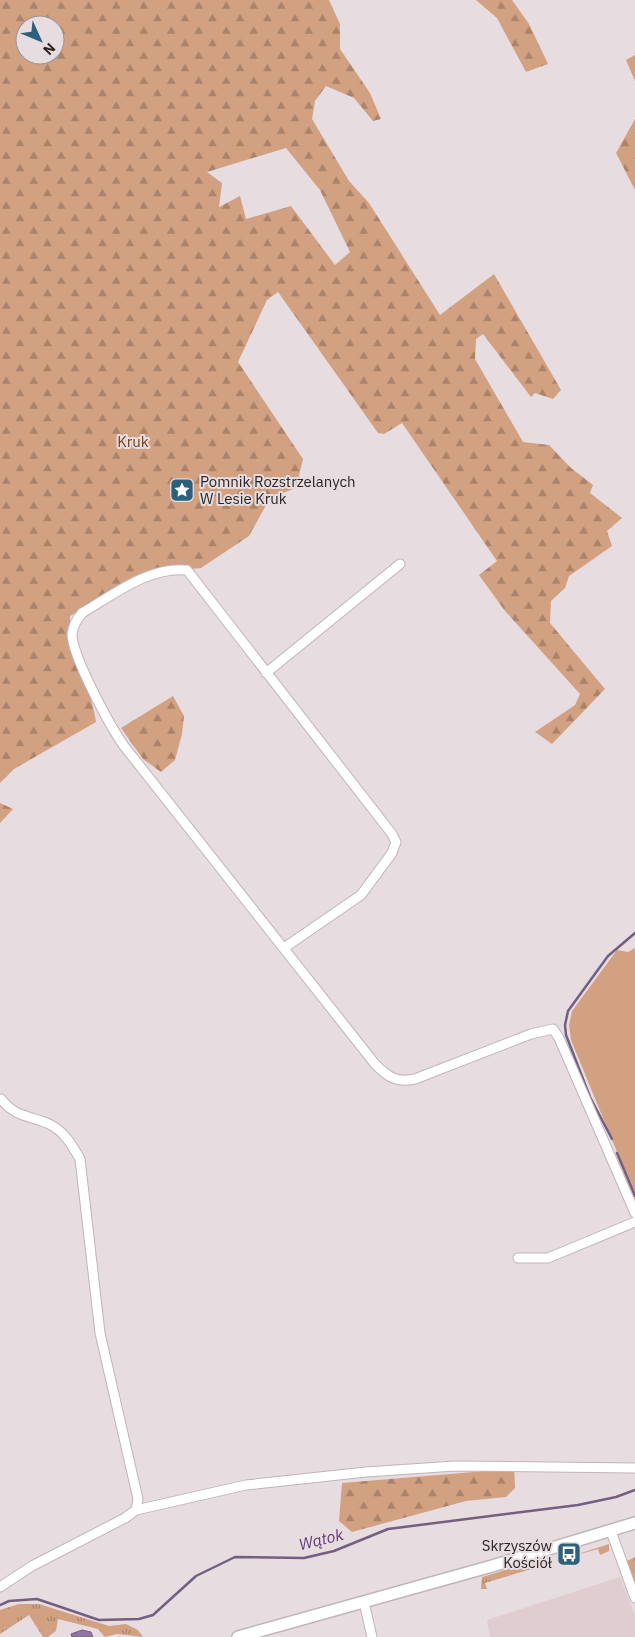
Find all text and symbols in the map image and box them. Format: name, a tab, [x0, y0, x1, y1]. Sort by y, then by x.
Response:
north arrow	[15, 15, 65, 65]
text: N	[39, 39, 59, 59]
park label: Kruk	[117, 432, 149, 451]
place label: Pomnik Rozstrzelanych W Lesie Kruk	[200, 472, 356, 508]
place icon: Pomnik Rozstrzelanych W Lesie Kruk	[169, 477, 195, 503]
water label: Wątok	[297, 1524, 346, 1554]
place label: Skrzyszów Kościół	[482, 1536, 553, 1572]
bus stop icon: Skrzyszów Kościół	[556, 1541, 582, 1567]

